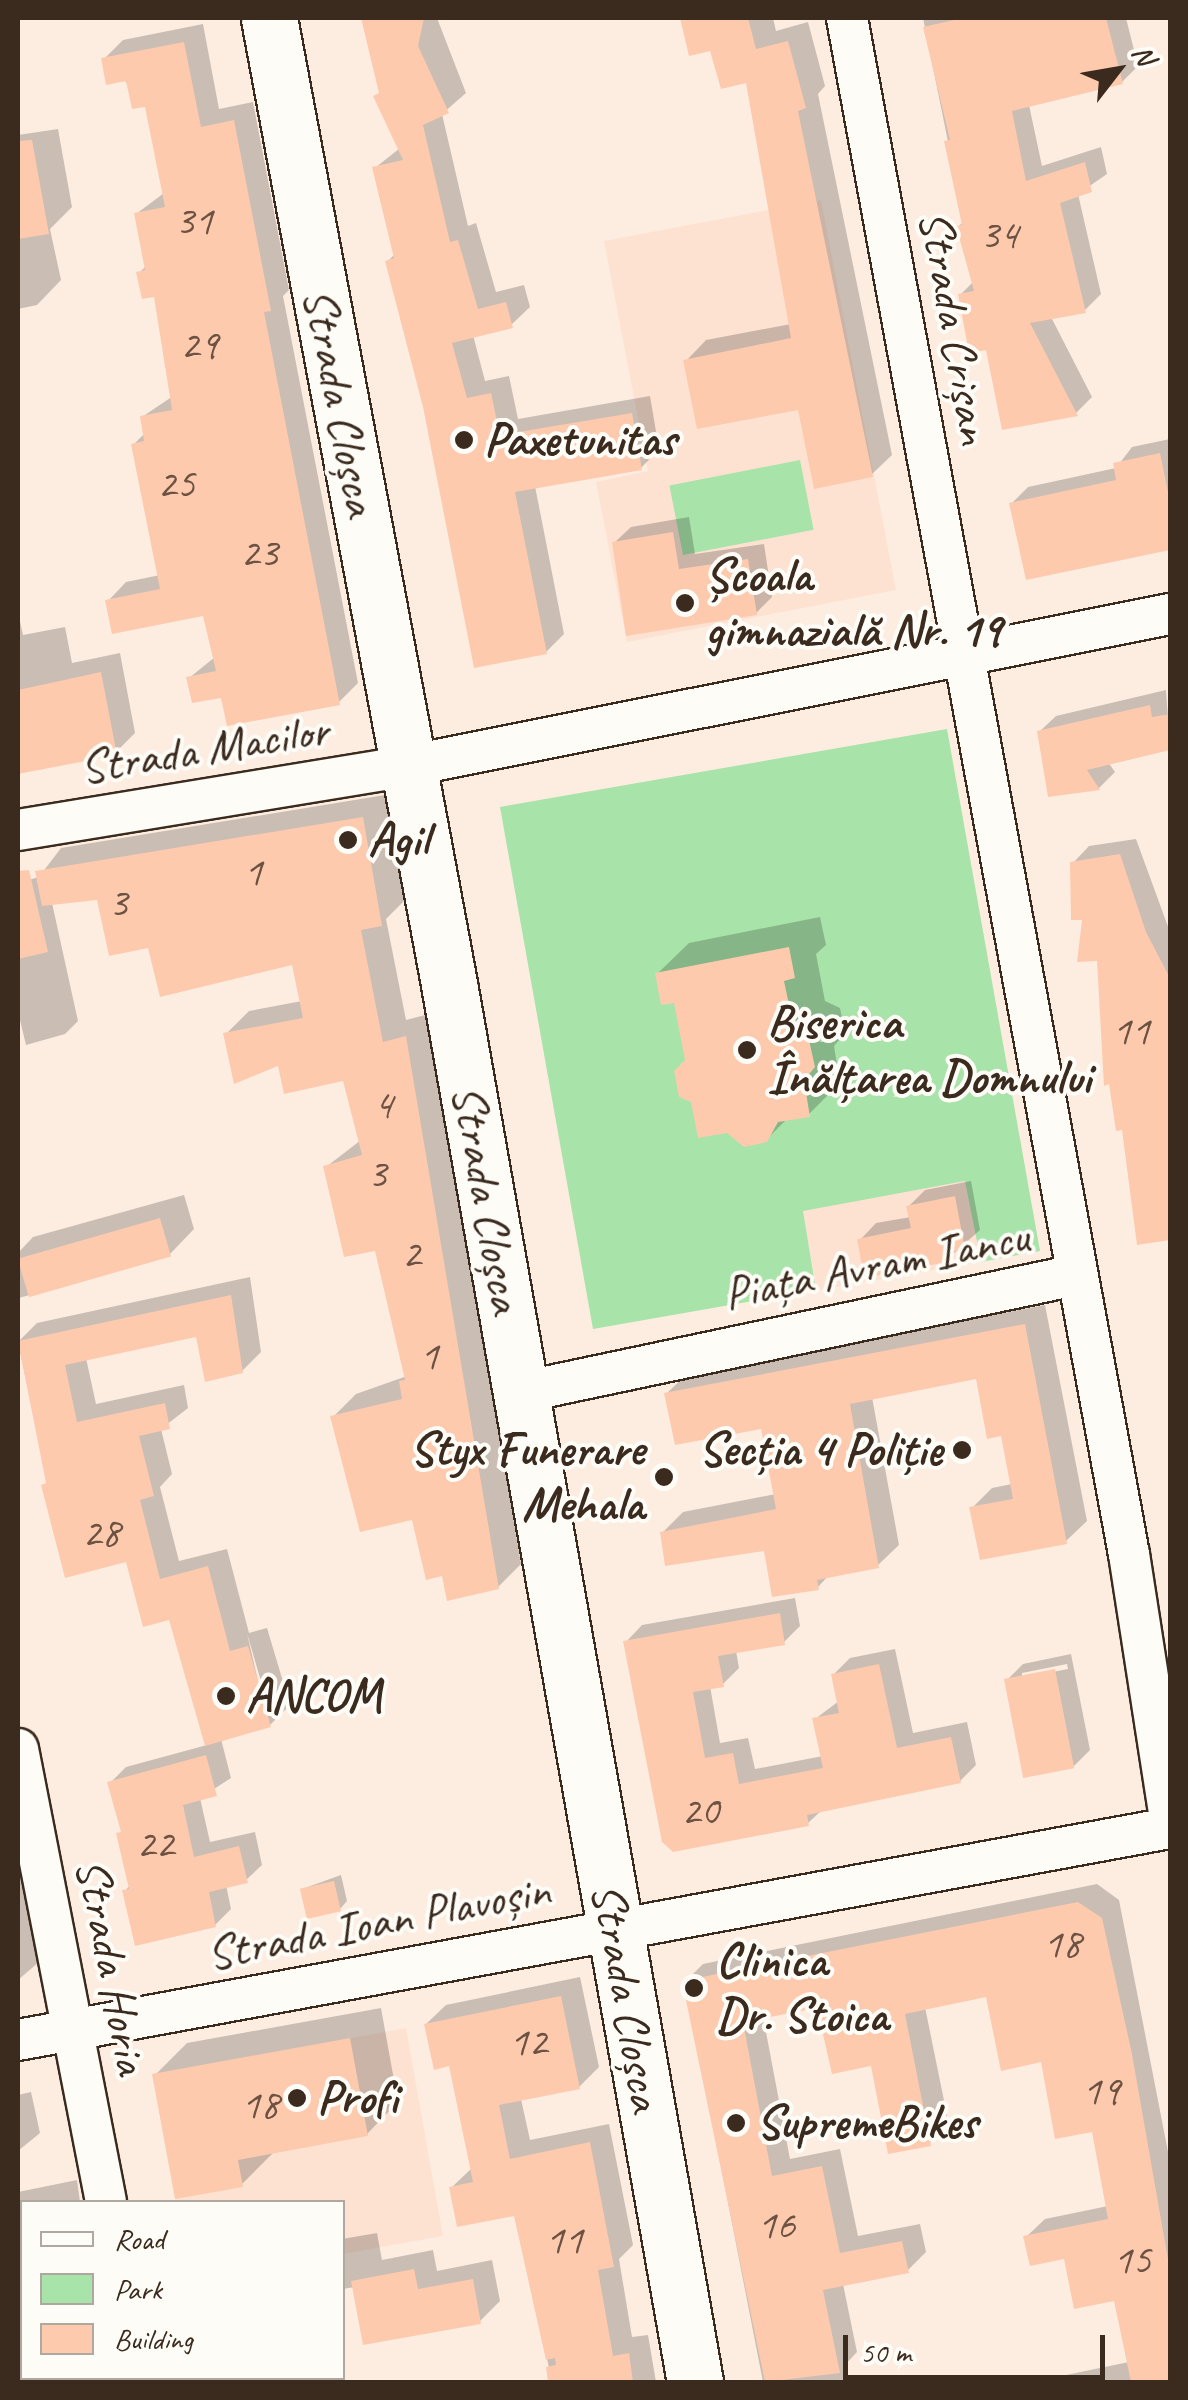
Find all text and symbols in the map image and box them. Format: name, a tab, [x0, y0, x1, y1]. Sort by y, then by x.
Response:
north arrow	[1068, 20, 1168, 120]
text: N	[1125, 38, 1164, 71]
house number: 31	[175, 196, 213, 246]
street label: Strada Crișan	[906, 206, 1004, 448]
house number: 34	[980, 210, 1018, 260]
street label: Strada Cloșca	[290, 283, 390, 521]
house number: 29	[180, 320, 218, 370]
place label: Paxetunitas	[484, 411, 676, 469]
marker: Paxetunitas	[453, 429, 475, 451]
house number: 25	[157, 459, 195, 509]
house number: 23	[240, 528, 278, 578]
place label: Școala gimnazială Nr. 19	[705, 546, 1001, 659]
marker: Școala gimnazială Nr. 19	[674, 592, 696, 614]
street label: Strada Macilor	[75, 701, 333, 797]
place label: Agil	[368, 811, 428, 869]
marker: Agil	[337, 829, 359, 851]
house number: 1	[244, 847, 262, 897]
house number: 3	[109, 878, 127, 928]
place label: Biserica Înălțarea Domnului	[767, 993, 1089, 1106]
house number: 11	[1112, 1006, 1150, 1056]
marker: Biserica Înălțarea Domnului	[736, 1039, 758, 1061]
house number: 4	[374, 1080, 392, 1130]
street label: Strada Cloșca	[439, 1081, 535, 1317]
house number: 3	[368, 1149, 386, 1199]
street label: Piața Avram Iancu	[717, 1207, 1035, 1323]
house number: 2	[402, 1229, 420, 1279]
house number: 1	[420, 1331, 438, 1381]
place label: Styx Funerare Mehala	[411, 1420, 644, 1533]
place label: Secția 4 Poliție	[698, 1421, 942, 1479]
marker: Secția 4 Poliție	[951, 1439, 973, 1461]
marker: Styx Funerare Mehala	[653, 1466, 675, 1488]
house number: 28	[82, 1508, 120, 1558]
place label: ANCOM	[246, 1667, 382, 1725]
marker: ANCOM	[215, 1685, 237, 1707]
house number: 20	[681, 1786, 719, 1836]
house number: 22	[136, 1819, 174, 1869]
street label: Strada Horia	[63, 1853, 161, 2079]
street label: Strada Ioan Plavoșin	[202, 1861, 554, 1983]
street label: Strada Cloșca	[579, 1879, 675, 2115]
house number: 18	[1043, 1919, 1081, 1969]
place label: Clinica Dr. Stoica	[716, 1931, 888, 2044]
marker: Clinica Dr. Stoica	[681, 1975, 707, 2001]
house number: 12	[509, 2017, 547, 2067]
house number: 19	[1082, 2066, 1120, 2116]
place label: Profi	[317, 2069, 396, 2127]
house number: 18	[241, 2080, 279, 2130]
marker: Profi	[286, 2087, 308, 2109]
place label: SupremeBikes	[756, 2094, 977, 2152]
marker: SupremeBikes	[725, 2112, 747, 2134]
legend	[20, 2200, 345, 2380]
house number: 16	[757, 2200, 795, 2250]
house number: 11	[545, 2215, 583, 2265]
text: Road	[114, 2220, 164, 2258]
house number: 15	[1113, 2235, 1151, 2285]
text: Park	[114, 2270, 162, 2308]
scale bar	[848, 2315, 1110, 2377]
text: Building	[114, 2320, 193, 2358]
text: 50 m	[860, 2333, 911, 2371]

